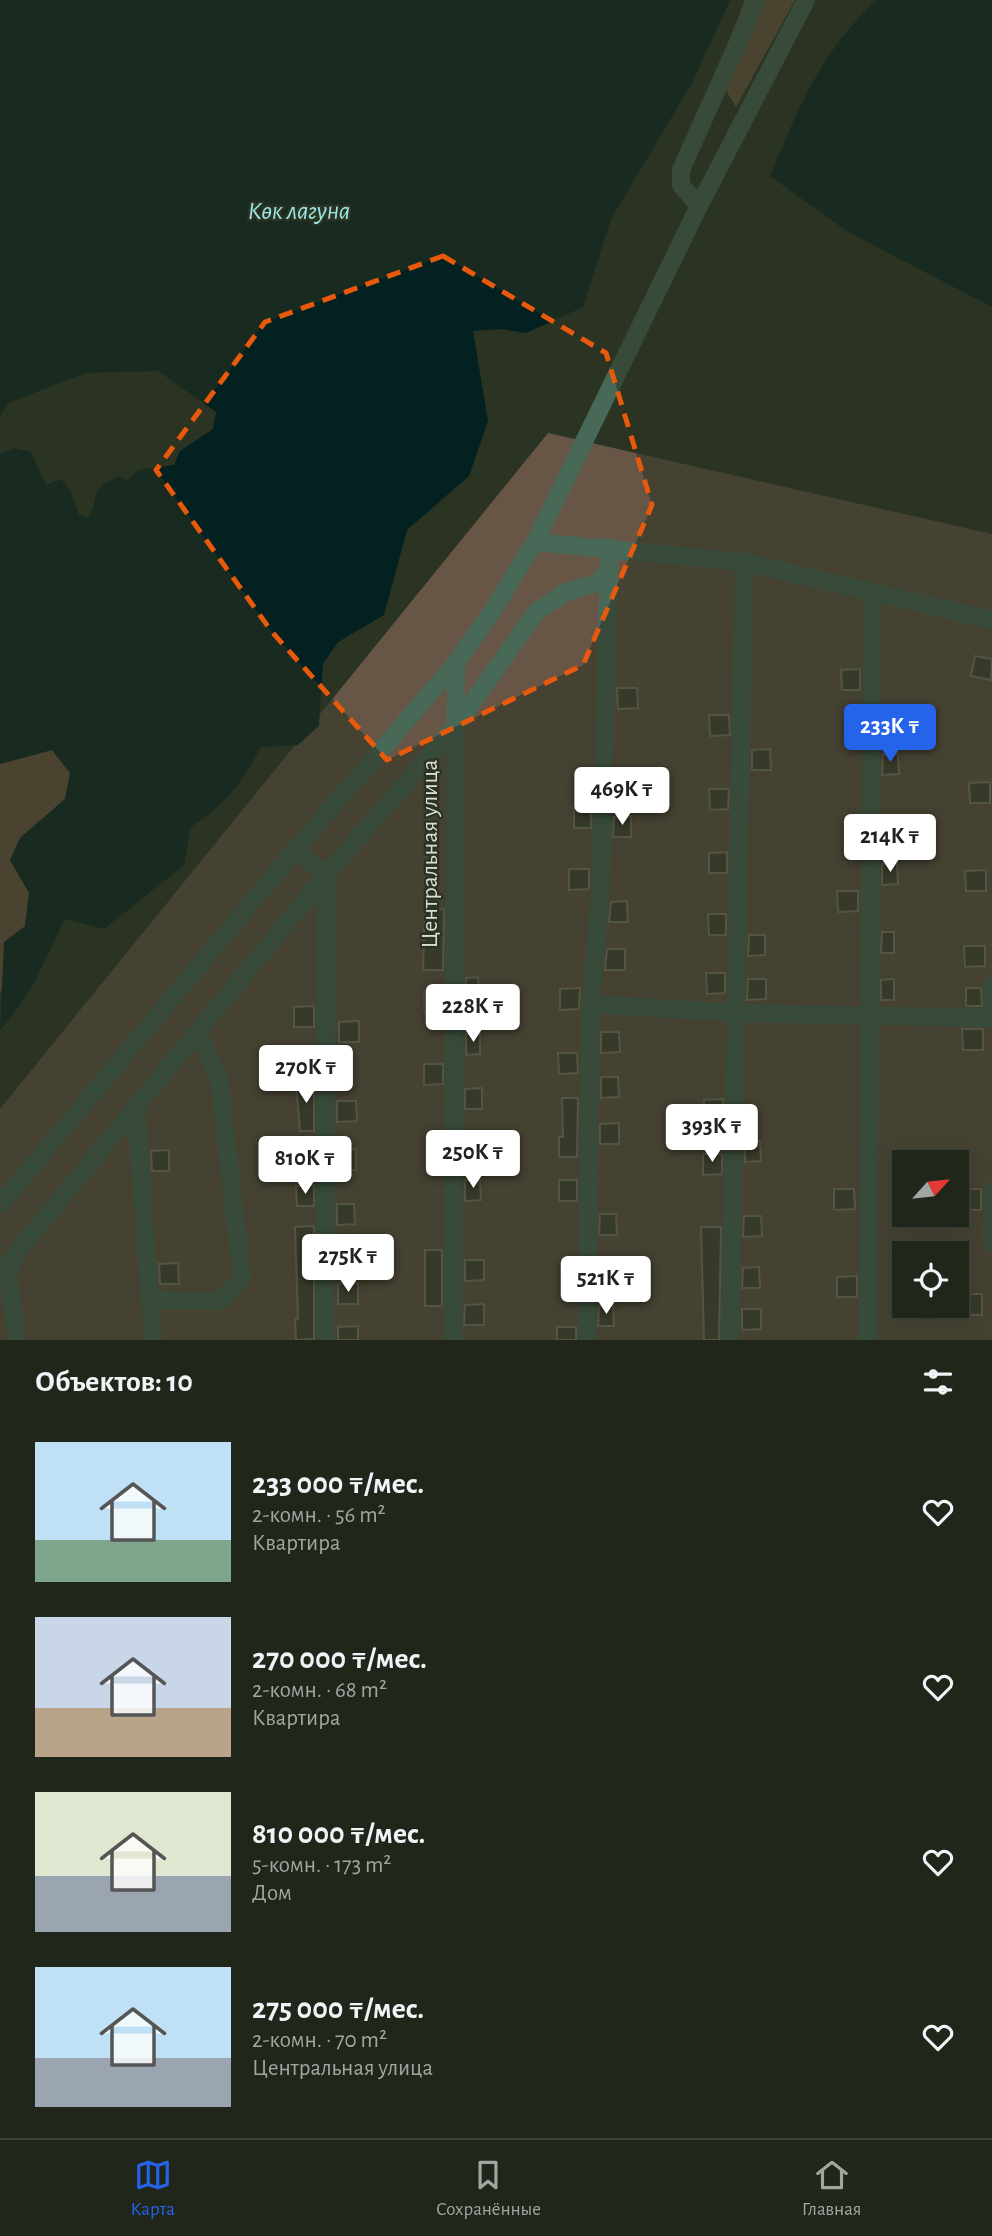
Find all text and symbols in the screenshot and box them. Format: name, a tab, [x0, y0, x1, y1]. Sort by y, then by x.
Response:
water label: Көк лагуна	[248, 198, 350, 224]
pin: 233K ₸	[833, 704, 947, 764]
text: 233K ₸	[860, 715, 920, 738]
street label: Центральная улица	[418, 760, 442, 948]
pin: 469K ₸	[565, 768, 679, 827]
text: 469K ₸	[590, 778, 654, 801]
pin: 214K ₸	[833, 814, 947, 874]
text: 214K ₸	[860, 825, 920, 848]
pin: 228K ₸	[416, 984, 530, 1044]
text: 228K ₸	[442, 995, 504, 1018]
pin: 270K ₸	[249, 1046, 363, 1105]
text: 270K ₸	[275, 1056, 337, 1079]
pin: 393K ₸	[655, 1104, 769, 1164]
text: 393K ₸	[682, 1115, 742, 1138]
pin: 250K ₸	[416, 1130, 530, 1190]
pin: 810K ₸	[248, 1136, 362, 1196]
text: 250K ₸	[442, 1141, 504, 1164]
text: 810K ₸	[274, 1147, 336, 1170]
north arrow	[892, 1150, 970, 1227]
map controls	[892, 1150, 969, 1318]
pin: 275K ₸	[291, 1234, 405, 1294]
button: locate	[892, 1241, 969, 1318]
text: 275K ₸	[318, 1245, 378, 1268]
pin: 521K ₸	[549, 1256, 663, 1316]
text: 521K ₸	[577, 1267, 635, 1290]
icon: filters	[919, 1363, 957, 1401]
text: Объектов: 10	[35, 1367, 193, 1397]
text: 233 000 ₸/мес.	[252, 1469, 424, 1499]
icon: home	[91, 1470, 175, 1554]
icon: heart	[919, 1493, 957, 1531]
text: 2-комн. · 56 m²	[252, 1504, 386, 1527]
text: Квартира	[252, 1532, 340, 1555]
text: 270 000 ₸/мес.	[252, 1644, 427, 1674]
icon: home	[91, 1645, 175, 1729]
icon: heart	[919, 1668, 957, 1706]
text: 2-комн. · 68 m²	[252, 1679, 387, 1702]
text: Квартира	[252, 1707, 340, 1730]
text: 810 000 ₸/мес.	[252, 1819, 425, 1849]
icon: home	[91, 1820, 175, 1904]
icon: heart	[919, 1843, 957, 1881]
text: 5-комн. · 173 m²	[252, 1854, 391, 1877]
text: Дом	[252, 1882, 292, 1905]
text: 275 000 ₸/мес.	[252, 1994, 424, 2024]
icon: home	[91, 1995, 175, 2079]
icon: heart	[919, 2018, 957, 2056]
text: 2-комн. · 70 m²	[252, 2029, 387, 2052]
text: Центральная улица	[252, 2057, 433, 2080]
tab: Карта	[130, 2156, 175, 2221]
tab: Сохранённые	[436, 2156, 541, 2221]
tab: Главная	[802, 2156, 862, 2221]

